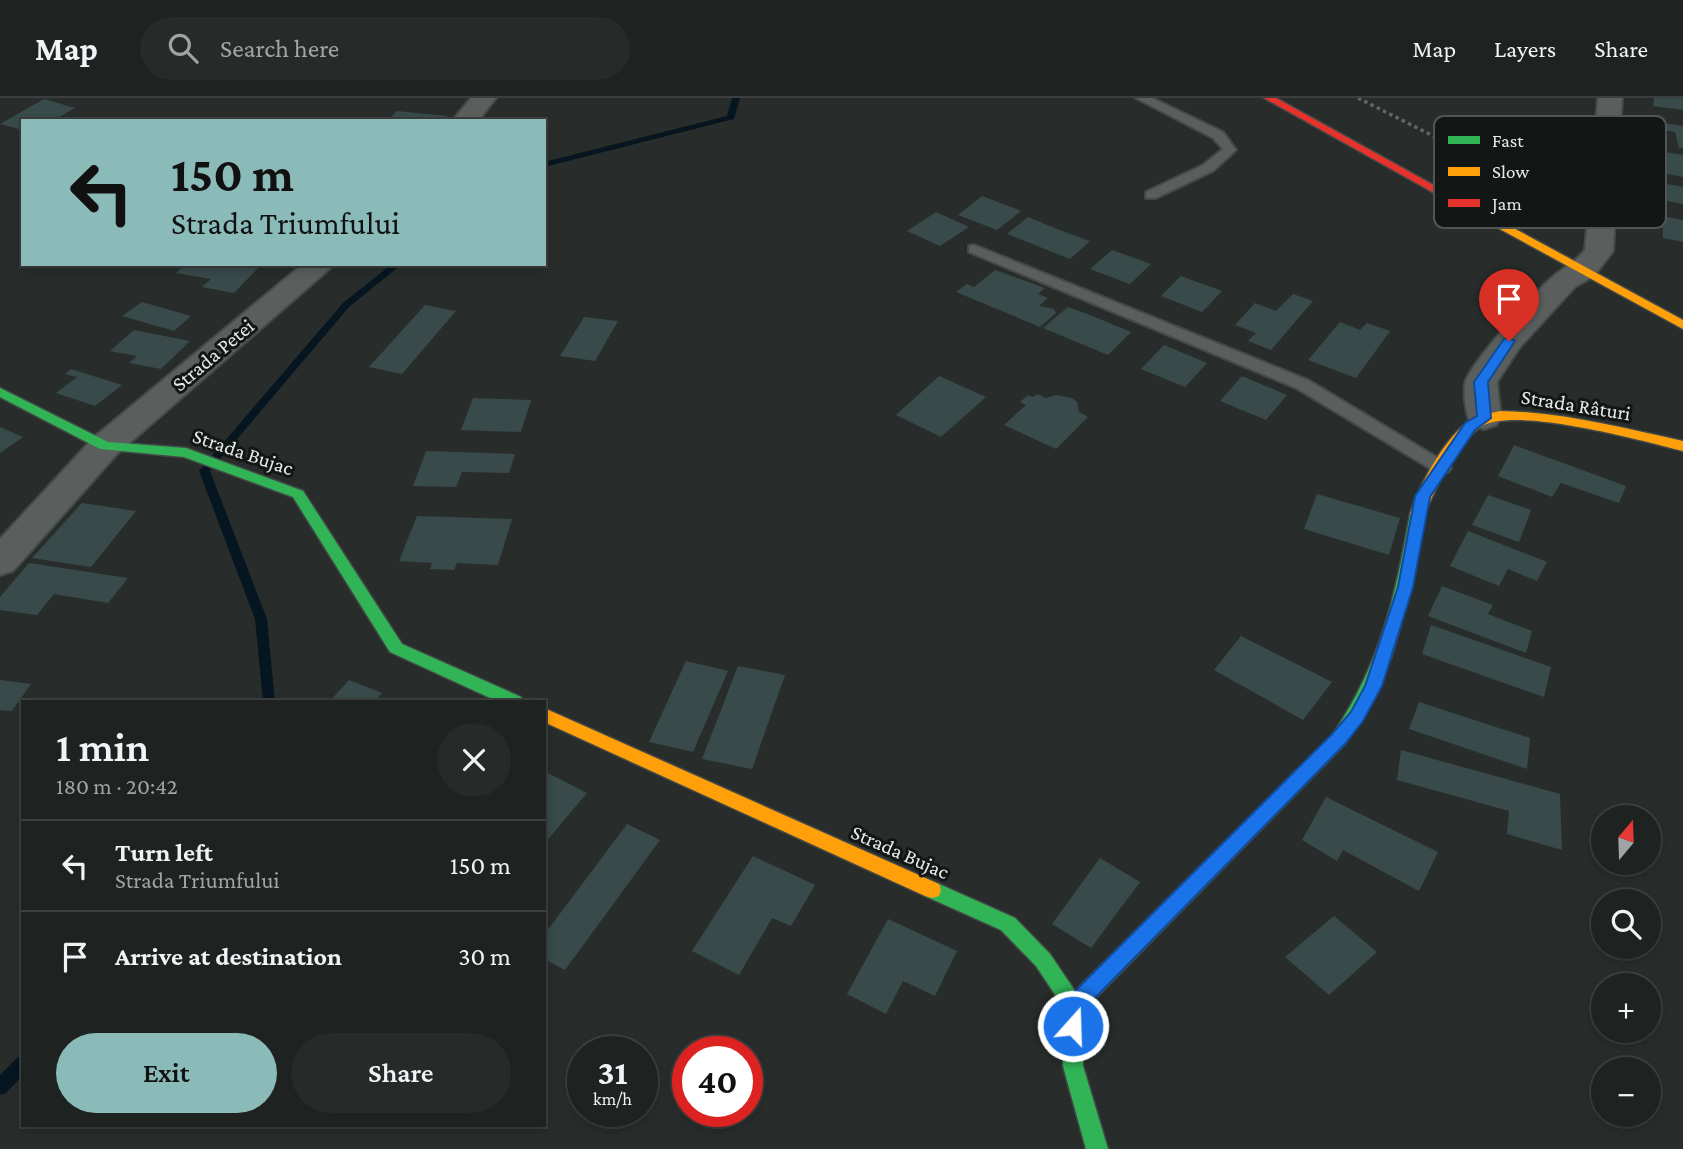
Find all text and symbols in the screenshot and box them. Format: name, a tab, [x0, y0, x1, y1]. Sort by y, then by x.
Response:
search box	[140, 17, 630, 80]
icon: search	[164, 29, 202, 67]
text: Map	[35, 30, 98, 67]
text: Search here	[220, 34, 339, 63]
text: Map	[1412, 35, 1456, 62]
text: Layers	[1494, 35, 1556, 62]
text: Share	[1594, 35, 1648, 62]
legend	[1434, 116, 1666, 228]
text: Fast	[1492, 130, 1524, 151]
icon: left	[56, 147, 147, 238]
text: 150 m	[171, 147, 294, 202]
text: Slow	[1492, 161, 1529, 182]
text: Jam	[1490, 193, 1522, 214]
text: Strada Triumfului	[171, 205, 400, 241]
pin	[1479, 269, 1539, 341]
icon: arrive	[1490, 280, 1528, 318]
street label: Strada Petei	[167, 314, 259, 396]
street label: Strada Râturi	[1520, 385, 1633, 426]
street label: Strada Bujac	[190, 424, 297, 480]
text: 1 min	[56, 723, 149, 770]
button: close	[437, 723, 511, 797]
text: 180 m · 20:42	[56, 773, 178, 799]
north arrow	[1591, 805, 1661, 875]
map controls	[1591, 805, 1661, 1127]
street label: Strada Bujac	[847, 820, 953, 884]
text: Turn left	[115, 838, 213, 867]
icon: left	[56, 847, 94, 885]
text: 150 m	[450, 851, 511, 880]
text: Strada Triumfului	[115, 867, 279, 893]
button: search	[1591, 889, 1661, 959]
icon: arrive	[56, 938, 94, 976]
text: Arrive at destination	[115, 942, 342, 971]
text: 30 m	[458, 942, 511, 971]
button: +	[1591, 973, 1661, 1043]
position arrow	[1036, 989, 1110, 1063]
button: Exit	[56, 1033, 277, 1113]
button: Share	[291, 1033, 511, 1113]
speed limit sign: 40	[672, 1036, 763, 1127]
text: 31	[597, 1053, 628, 1092]
button: −	[1591, 1057, 1661, 1127]
text: km/h	[593, 1089, 632, 1109]

